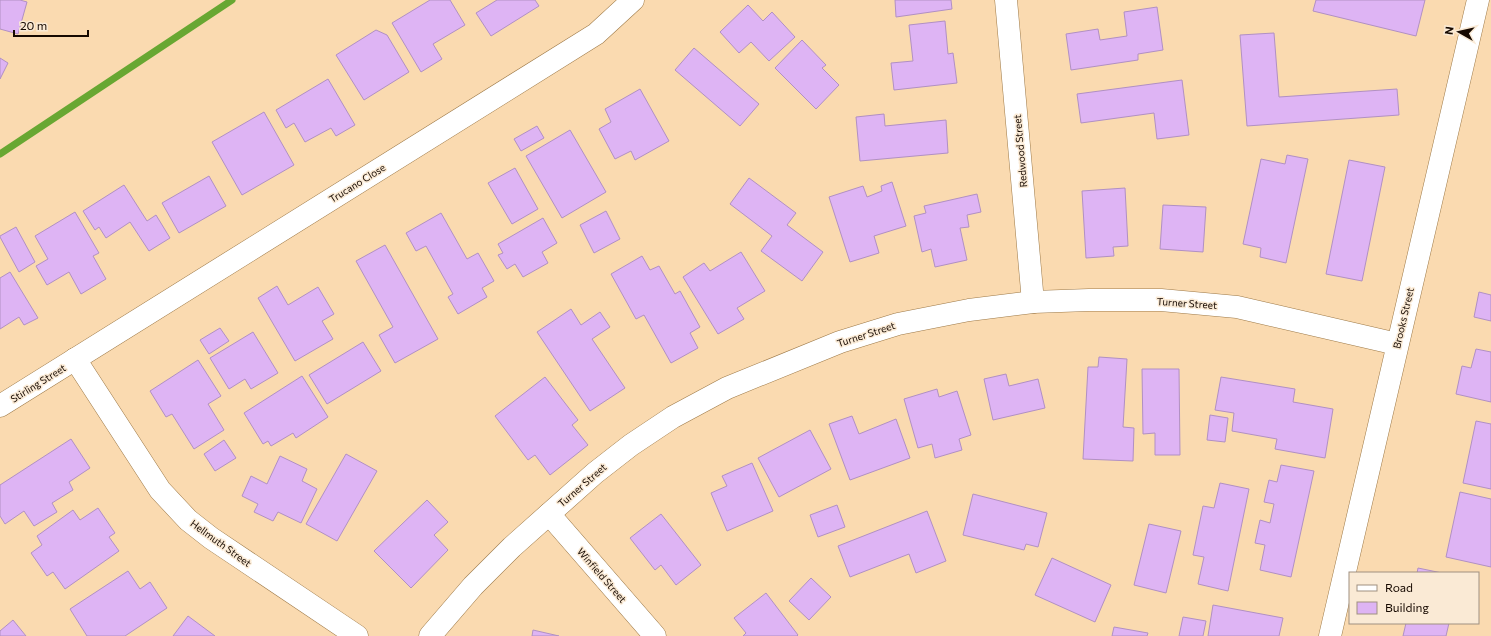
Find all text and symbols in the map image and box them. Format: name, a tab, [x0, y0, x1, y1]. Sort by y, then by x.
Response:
scale bar	[14, 12, 88, 38]
north arrow	[1439, 12, 1479, 52]
text: 20 m	[20, 18, 47, 32]
text: N	[1442, 26, 1456, 36]
street label: Redwood Street	[1011, 114, 1029, 188]
street label: Trucano Close	[327, 161, 387, 205]
street label: Brooks Street	[1390, 286, 1416, 350]
street label: Turner Street	[1156, 295, 1218, 311]
street label: Turner Street	[835, 319, 897, 349]
street label: Stirling Street	[8, 361, 68, 405]
street label: Turner Street	[555, 461, 609, 509]
street label: Hellmuth Street	[188, 517, 254, 569]
street label: Winfield Street	[575, 545, 629, 605]
legend	[1349, 572, 1479, 624]
text: Road	[1385, 580, 1413, 594]
text: Building	[1385, 600, 1429, 614]

